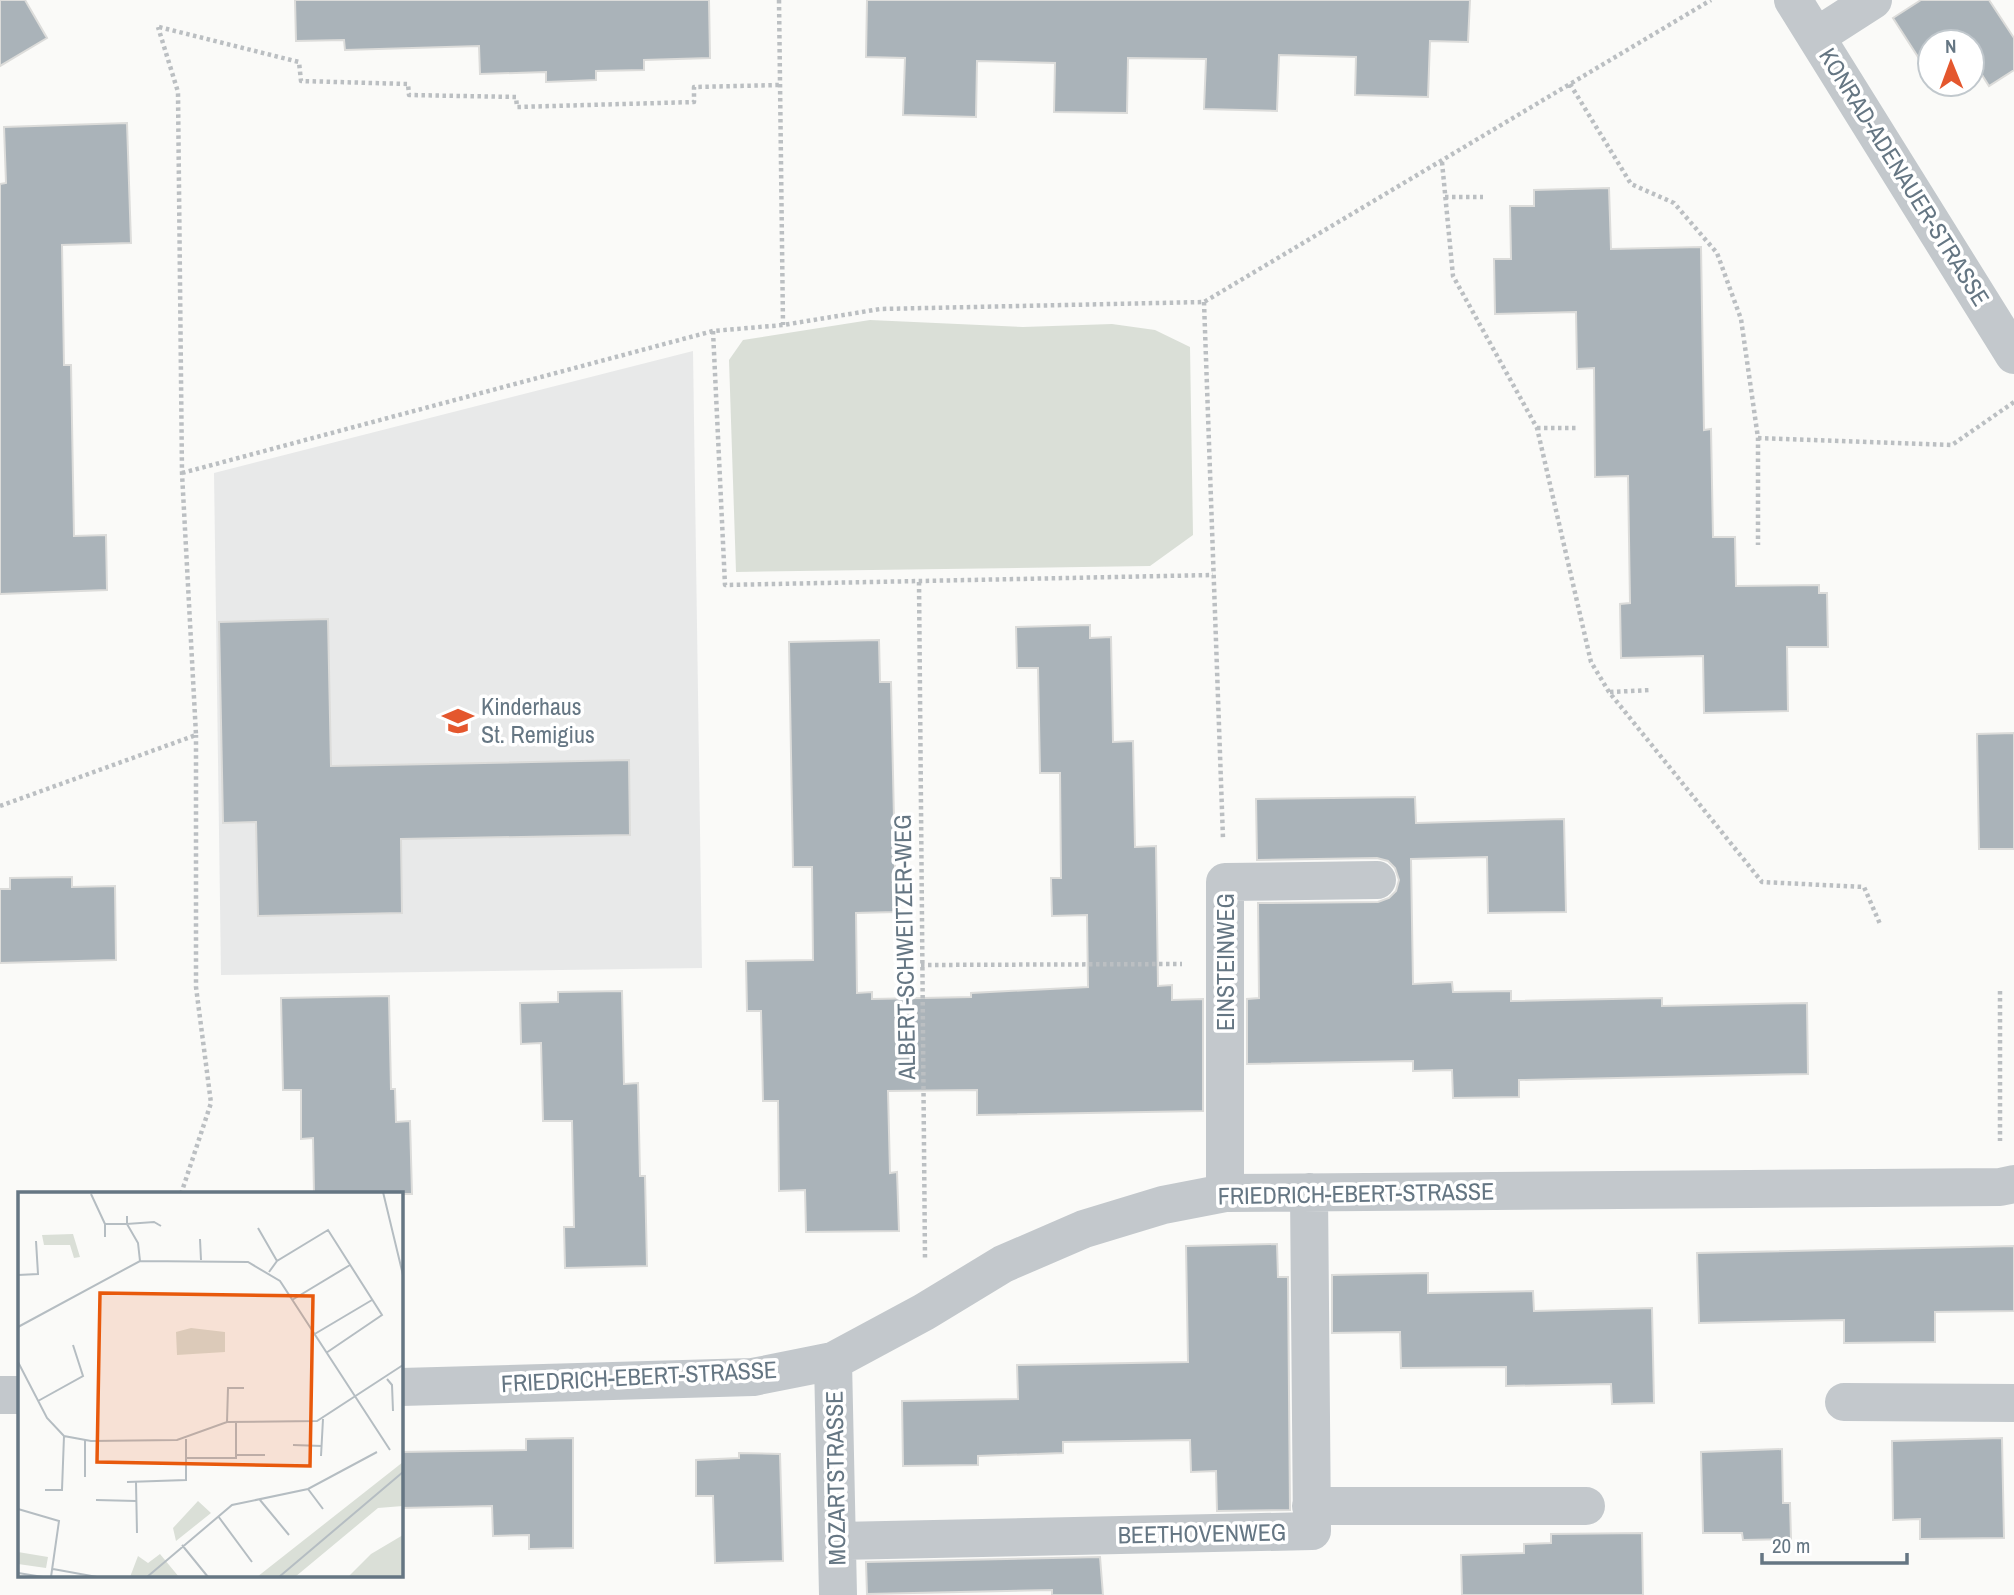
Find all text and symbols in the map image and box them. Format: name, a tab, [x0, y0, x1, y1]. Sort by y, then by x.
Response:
north arrow	[1916, 28, 1986, 98]
street label: KONRAD-ADENAUER-STRASSE	[1813, 43, 1995, 311]
place label: Kinderhaus St. Remigius	[481, 690, 595, 750]
school or university icon: Kinderhaus St. Remigius	[441, 704, 475, 738]
street label: ALBERT-SCHWEITZER-WEG	[886, 814, 922, 1081]
street label: EINSTEINWEG	[1209, 893, 1241, 1031]
street label: FRIEDRICH-EBERT-STRASSE	[1218, 1175, 1494, 1211]
inset map	[18, 1192, 402, 1578]
street label: FRIEDRICH-EBERT-STRASSE	[500, 1353, 778, 1399]
street label: MOZARTSTRASSE	[817, 1390, 853, 1566]
street label: BEETHOVENWEG	[1118, 1516, 1286, 1550]
scale bar	[1762, 1522, 1907, 1566]
text: 20 m	[1772, 1531, 1810, 1560]

